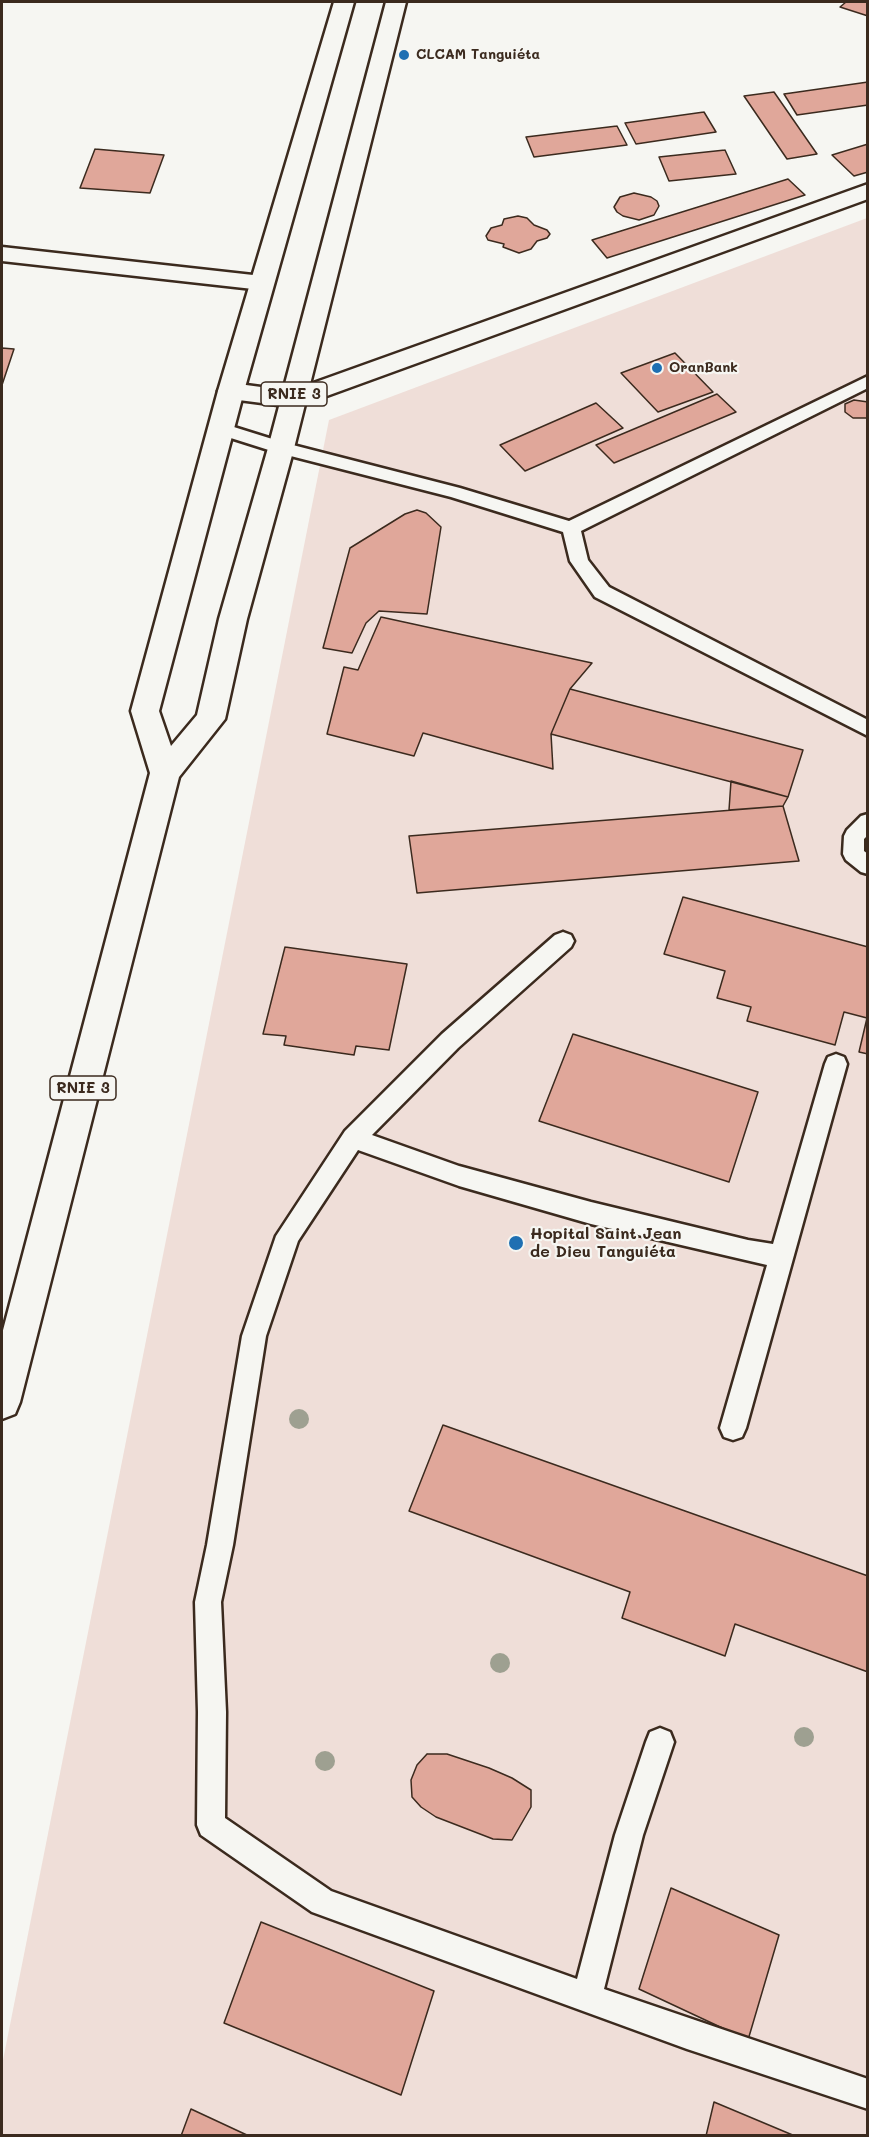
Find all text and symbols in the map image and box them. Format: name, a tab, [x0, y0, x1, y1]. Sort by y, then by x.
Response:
place label: CLCAM Tanguiéta	[416, 47, 540, 63]
marker: CLCAM Tanguiéta	[397, 48, 411, 62]
place label: OranBank	[669, 360, 738, 376]
marker: OranBank	[650, 361, 664, 375]
road number: RNIE 3	[261, 382, 327, 406]
road number: RNIE 3	[50, 1076, 116, 1100]
place label: Hopital Saint Jean de Dieu Tanguiéta	[530, 1224, 681, 1262]
marker: Hopital Saint Jean de Dieu Tanguiéta	[507, 1234, 525, 1252]

